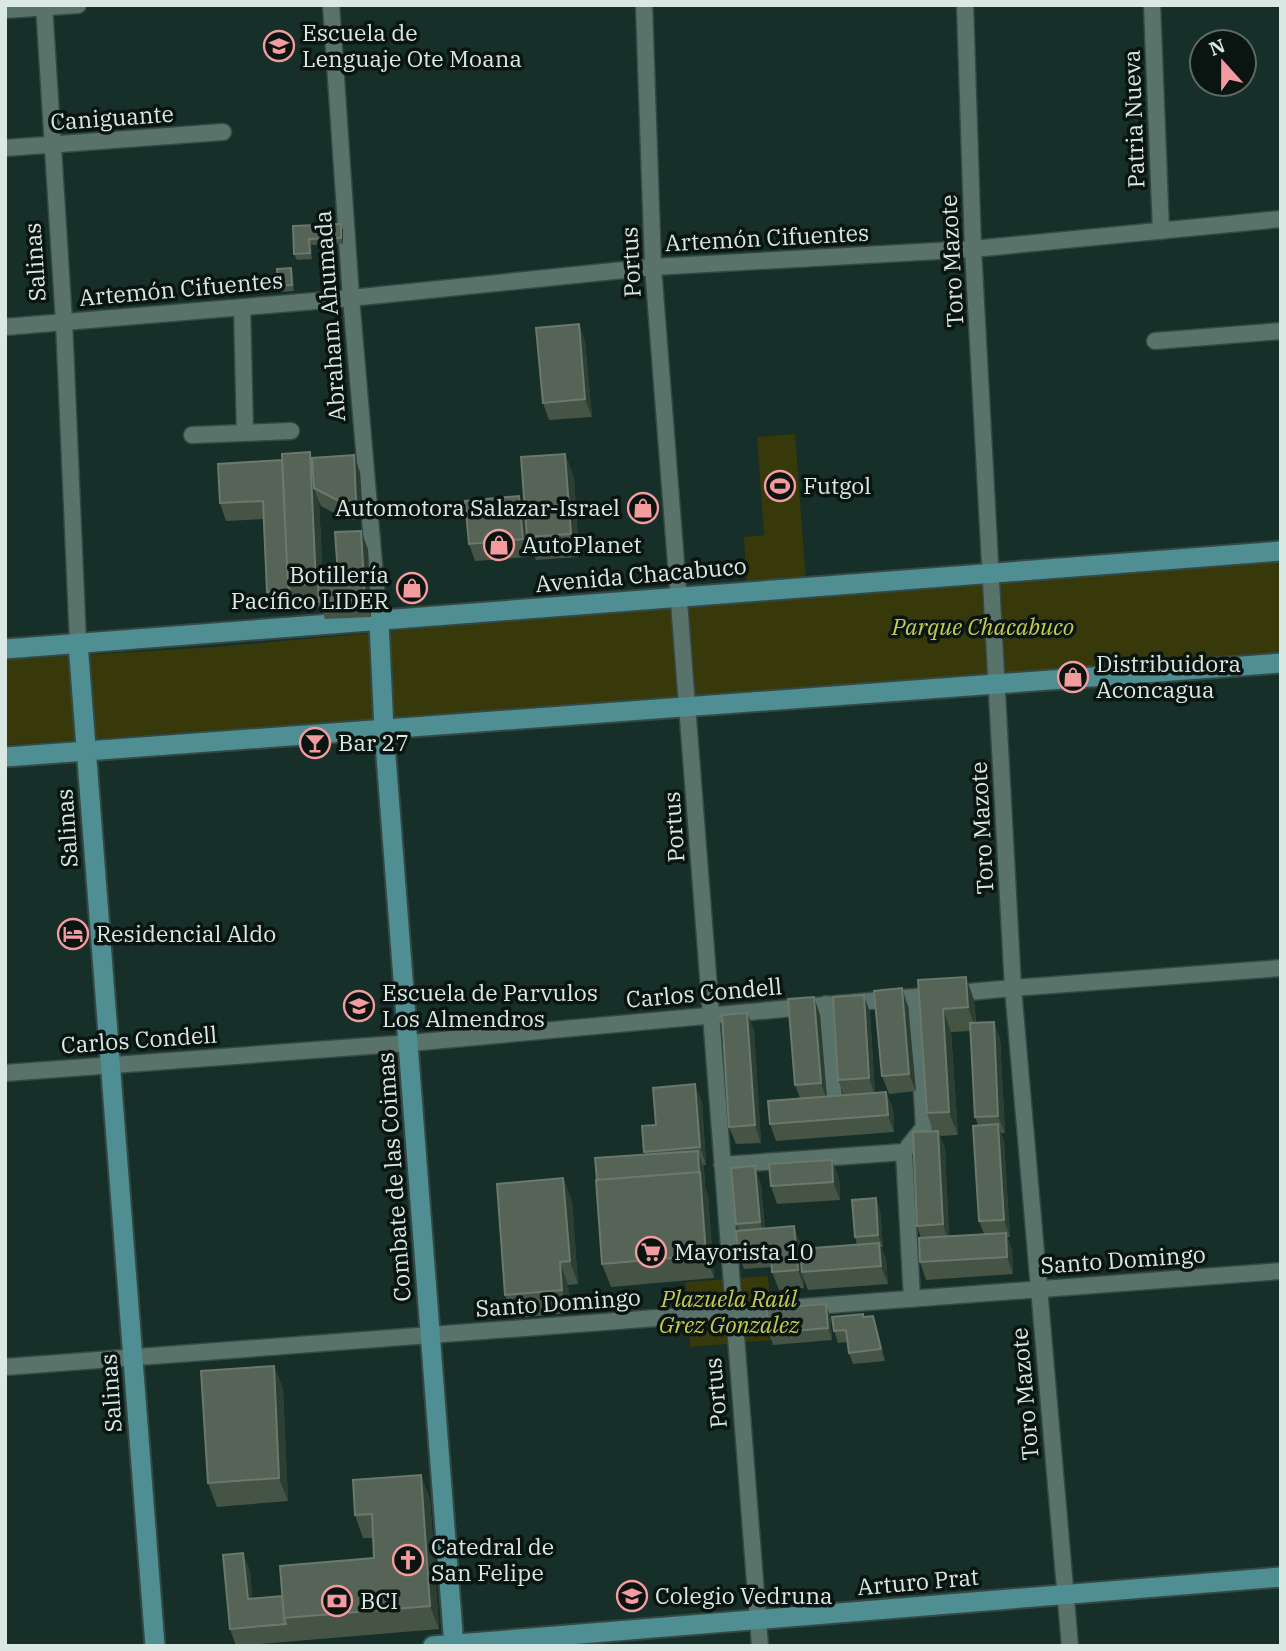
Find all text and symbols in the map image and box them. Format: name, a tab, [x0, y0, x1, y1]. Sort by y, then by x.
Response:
place label: Escuela de Lenguaje Ote Moana	[302, 17, 522, 73]
north arrow	[1188, 28, 1258, 98]
school or university icon: Escuela de Lenguaje Ote Moana	[262, 29, 296, 63]
text: N	[1206, 33, 1228, 61]
street label: Patria Nueva	[1116, 49, 1150, 189]
street label: Caniguante	[49, 98, 175, 136]
street label: Toro Mazote	[933, 194, 969, 328]
street label: Abraham Ahumada	[307, 209, 351, 423]
street label: Artemón Cifuentes	[664, 217, 870, 257]
street label: Salinas	[16, 222, 52, 302]
street label: Portus	[613, 226, 647, 298]
street label: Artemón Cifuentes	[78, 264, 284, 312]
sports icon: Futgol	[763, 469, 797, 503]
place label: Futgol	[803, 470, 871, 500]
shop icon: Automotora Salazar-Israel	[626, 491, 660, 525]
place label: Automotora Salazar-Israel	[335, 492, 620, 522]
shop icon: AutoPlanet	[482, 528, 516, 562]
place label: AutoPlanet	[522, 529, 642, 559]
street label: Avenida Chacabuco	[534, 550, 748, 598]
place label: Botillería Pacífico LIDER	[231, 559, 390, 615]
shop icon: Botillería Pacífico LIDER	[395, 571, 429, 605]
park label: Parque Chacabuco	[891, 611, 1074, 641]
place label: Distribuidora Aconcagua	[1096, 648, 1241, 704]
shop icon: Distribuidora Aconcagua	[1056, 660, 1090, 694]
bar icon: Bar 27	[298, 726, 332, 760]
place label: Bar 27	[338, 727, 409, 757]
street label: Toro Mazote	[963, 761, 999, 895]
street label: Salinas	[48, 788, 84, 868]
street label: Portus	[656, 791, 690, 863]
hotel icon: Residencial Aldo	[56, 917, 90, 951]
place label: Residencial Aldo	[96, 918, 276, 948]
street label: Carlos Condell	[625, 970, 783, 1014]
place label: Escuela de Parvulos Los Almendros	[382, 977, 598, 1033]
school or university icon: Escuela de Parvulos Los Almendros	[342, 989, 376, 1023]
street label: Carlos Condell	[60, 1019, 218, 1059]
street label: Combate de las Coimas	[369, 1051, 417, 1303]
supermarket icon: Mayorista 10	[634, 1235, 668, 1269]
place label: Mayorista 10	[674, 1236, 814, 1266]
street label: Santo Domingo	[1039, 1238, 1207, 1280]
street label: Santo Domingo	[474, 1281, 642, 1323]
park label: Plazuela Raúl Grez Gonzalez	[659, 1283, 800, 1339]
street label: Toro Mazote	[1003, 1327, 1045, 1462]
street label: Salinas	[92, 1353, 128, 1433]
street label: Portus	[697, 1356, 733, 1430]
place label: Catedral de San Felipe	[431, 1531, 554, 1587]
church icon: Catedral de San Felipe	[391, 1543, 425, 1577]
street label: Arturo Prat	[856, 1561, 980, 1601]
school or university icon: Colegio Vedruna	[615, 1579, 649, 1613]
place label: Colegio Vedruna	[655, 1580, 833, 1610]
bank icon: BCI	[320, 1584, 354, 1618]
place label: BCI	[360, 1585, 398, 1615]

